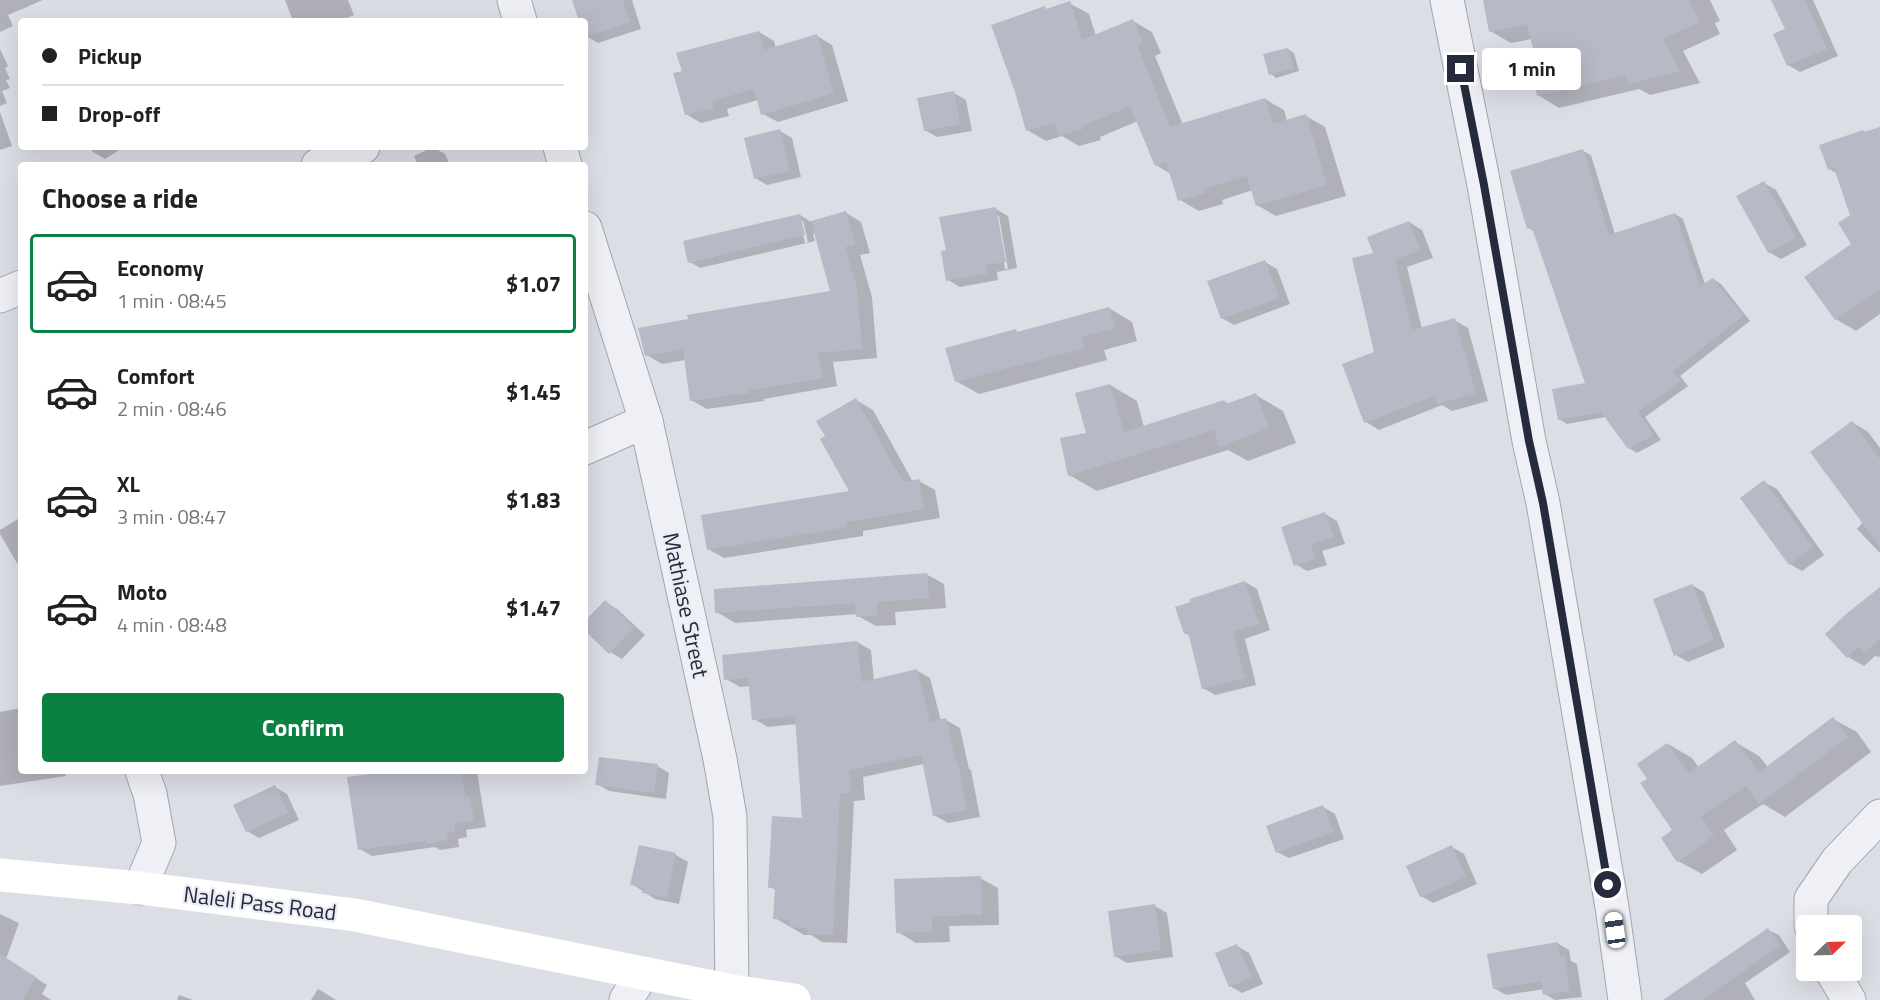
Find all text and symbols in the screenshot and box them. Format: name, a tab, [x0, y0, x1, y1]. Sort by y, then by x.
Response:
text: Pickup	[78, 39, 142, 73]
callout: 1 min	[1482, 48, 1581, 90]
text: 1 min	[1507, 53, 1556, 84]
route end	[1447, 55, 1474, 82]
text: Drop-off	[78, 97, 160, 131]
text: Choose a ride	[42, 177, 198, 218]
text: Economy	[117, 251, 204, 285]
icon: car	[45, 257, 99, 311]
text: $1.07	[506, 267, 561, 301]
text: 1 min · 08:45	[117, 285, 227, 316]
text: Comfort	[117, 359, 195, 393]
icon: car	[45, 365, 99, 419]
text: $1.45	[506, 375, 561, 409]
text: 2 min · 08:46	[117, 393, 227, 424]
text: XL	[117, 467, 140, 501]
icon: car	[45, 473, 99, 527]
text: $1.83	[506, 483, 561, 517]
text: 3 min · 08:47	[117, 501, 227, 532]
street label: Mathiase Street	[654, 529, 718, 681]
text: Moto	[117, 575, 167, 609]
icon: car	[45, 581, 99, 635]
text: $1.47	[506, 591, 561, 625]
text: 4 min · 08:48	[117, 609, 227, 640]
button: Confirm	[42, 693, 564, 762]
route start	[1594, 871, 1621, 898]
street label: Naleli Pass Road	[182, 877, 338, 929]
car	[1604, 911, 1626, 949]
north arrow	[1796, 915, 1862, 981]
map controls	[1796, 915, 1862, 981]

